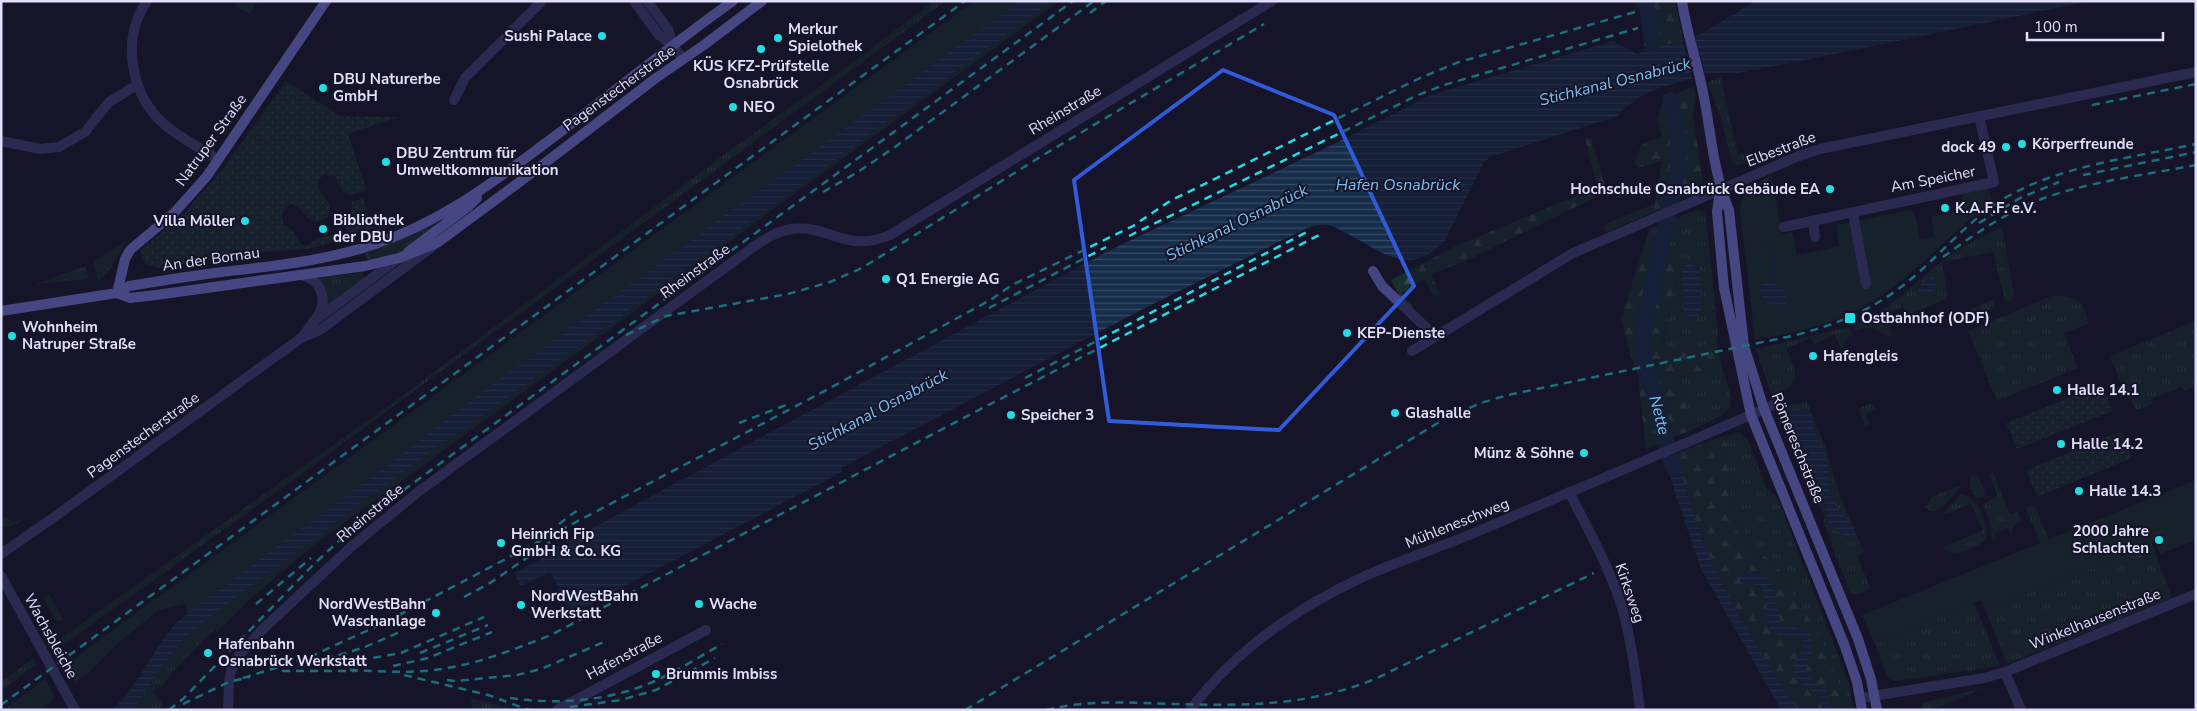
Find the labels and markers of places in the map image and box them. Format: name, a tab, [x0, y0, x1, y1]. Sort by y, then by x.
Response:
place label: Merkur Spielothek	[788, 19, 863, 56]
place label: Sushi Palace	[504, 26, 592, 46]
marker: Sushi Palace	[596, 30, 608, 42]
marker: Merkur Spielothek	[772, 32, 784, 44]
marker: KÜS KFZ-Prüfstelle Osnabrück	[755, 43, 767, 55]
place label: KÜS KFZ-Prüfstelle Osnabrück	[693, 56, 829, 93]
place label: DBU Naturerbe GmbH	[333, 69, 441, 106]
marker: DBU Naturerbe GmbH	[317, 82, 329, 94]
place label: NEO	[743, 97, 775, 117]
marker: NEO	[727, 101, 739, 113]
place label: Körperfreunde	[2032, 134, 2134, 154]
place label: dock 49	[1941, 137, 1996, 157]
marker: Körperfreunde	[2016, 138, 2028, 150]
marker: dock 49	[2000, 141, 2012, 153]
place label: DBU Zentrum für Umweltkommunikation	[396, 143, 559, 180]
marker: DBU Zentrum für Umweltkommunikation	[380, 156, 392, 168]
place label: Hochschule Osnabrück Gebäude EA	[1570, 179, 1821, 199]
marker: Hochschule Osnabrück Gebäude EA	[1824, 183, 1836, 195]
place label: K.A.F.F. e.V.	[1955, 198, 2036, 218]
marker: K.A.F.F. e.V.	[1939, 202, 1951, 214]
place label: Bibliothek der DBU	[333, 210, 405, 247]
place label: Villa Möller	[152, 211, 235, 231]
marker: Villa Möller	[239, 215, 251, 227]
marker: Bibliothek der DBU	[317, 223, 329, 235]
place label: Q1 Energie AG	[896, 269, 1000, 289]
marker: Q1 Energie AG	[880, 273, 892, 285]
place label: Ostbahnhof (ODF)	[1861, 308, 1990, 328]
marker: Ostbahnhof (ODF)	[1843, 311, 1857, 325]
place label: Wohnheim Natruper Straße	[22, 317, 136, 354]
place label: KEP-Dienste	[1357, 323, 1445, 343]
marker: KEP-Dienste	[1341, 327, 1353, 339]
marker: Wohnheim Natruper Straße	[6, 330, 18, 342]
place label: Hafengleis	[1823, 346, 1898, 366]
marker: Hafengleis	[1807, 350, 1819, 362]
place label: Halle 14.1	[2067, 380, 2139, 400]
marker: Halle 14.1	[2051, 384, 2063, 396]
place label: Glashalle	[1405, 403, 1471, 423]
place label: Speicher 3	[1021, 405, 1094, 425]
marker: Glashalle	[1389, 407, 1401, 419]
marker: Speicher 3	[1005, 409, 1017, 421]
place label: Halle 14.2	[2071, 434, 2143, 454]
marker: Halle 14.2	[2055, 438, 2067, 450]
place label: Münz & Söhne	[1474, 443, 1574, 463]
marker: Münz & Söhne	[1578, 447, 1590, 459]
place label: Halle 14.3	[2089, 481, 2161, 501]
marker: Halle 14.3	[2073, 485, 2085, 497]
place label: 2000 Jahre Schlachten	[2072, 521, 2149, 558]
place label: Heinrich Fip GmbH & Co. KG	[511, 524, 621, 561]
marker: 2000 Jahre Schlachten	[2153, 534, 2165, 546]
marker: Heinrich Fip GmbH & Co. KG	[495, 537, 507, 549]
place label: NordWestBahn Werkstatt	[531, 586, 639, 623]
place label: NordWestBahn Waschanlage	[318, 594, 426, 631]
place label: Wache	[709, 594, 757, 614]
marker: Wache	[693, 598, 705, 610]
marker: NordWestBahn Werkstatt	[515, 599, 527, 611]
marker: NordWestBahn Waschanlage	[430, 607, 442, 619]
place label: Hafenbahn Osnabrück Werkstatt	[218, 634, 367, 671]
marker: Hafenbahn Osnabrück Werkstatt	[202, 647, 214, 659]
place label: Brummis Imbiss	[666, 664, 777, 684]
marker: Brummis Imbiss	[650, 668, 662, 680]

